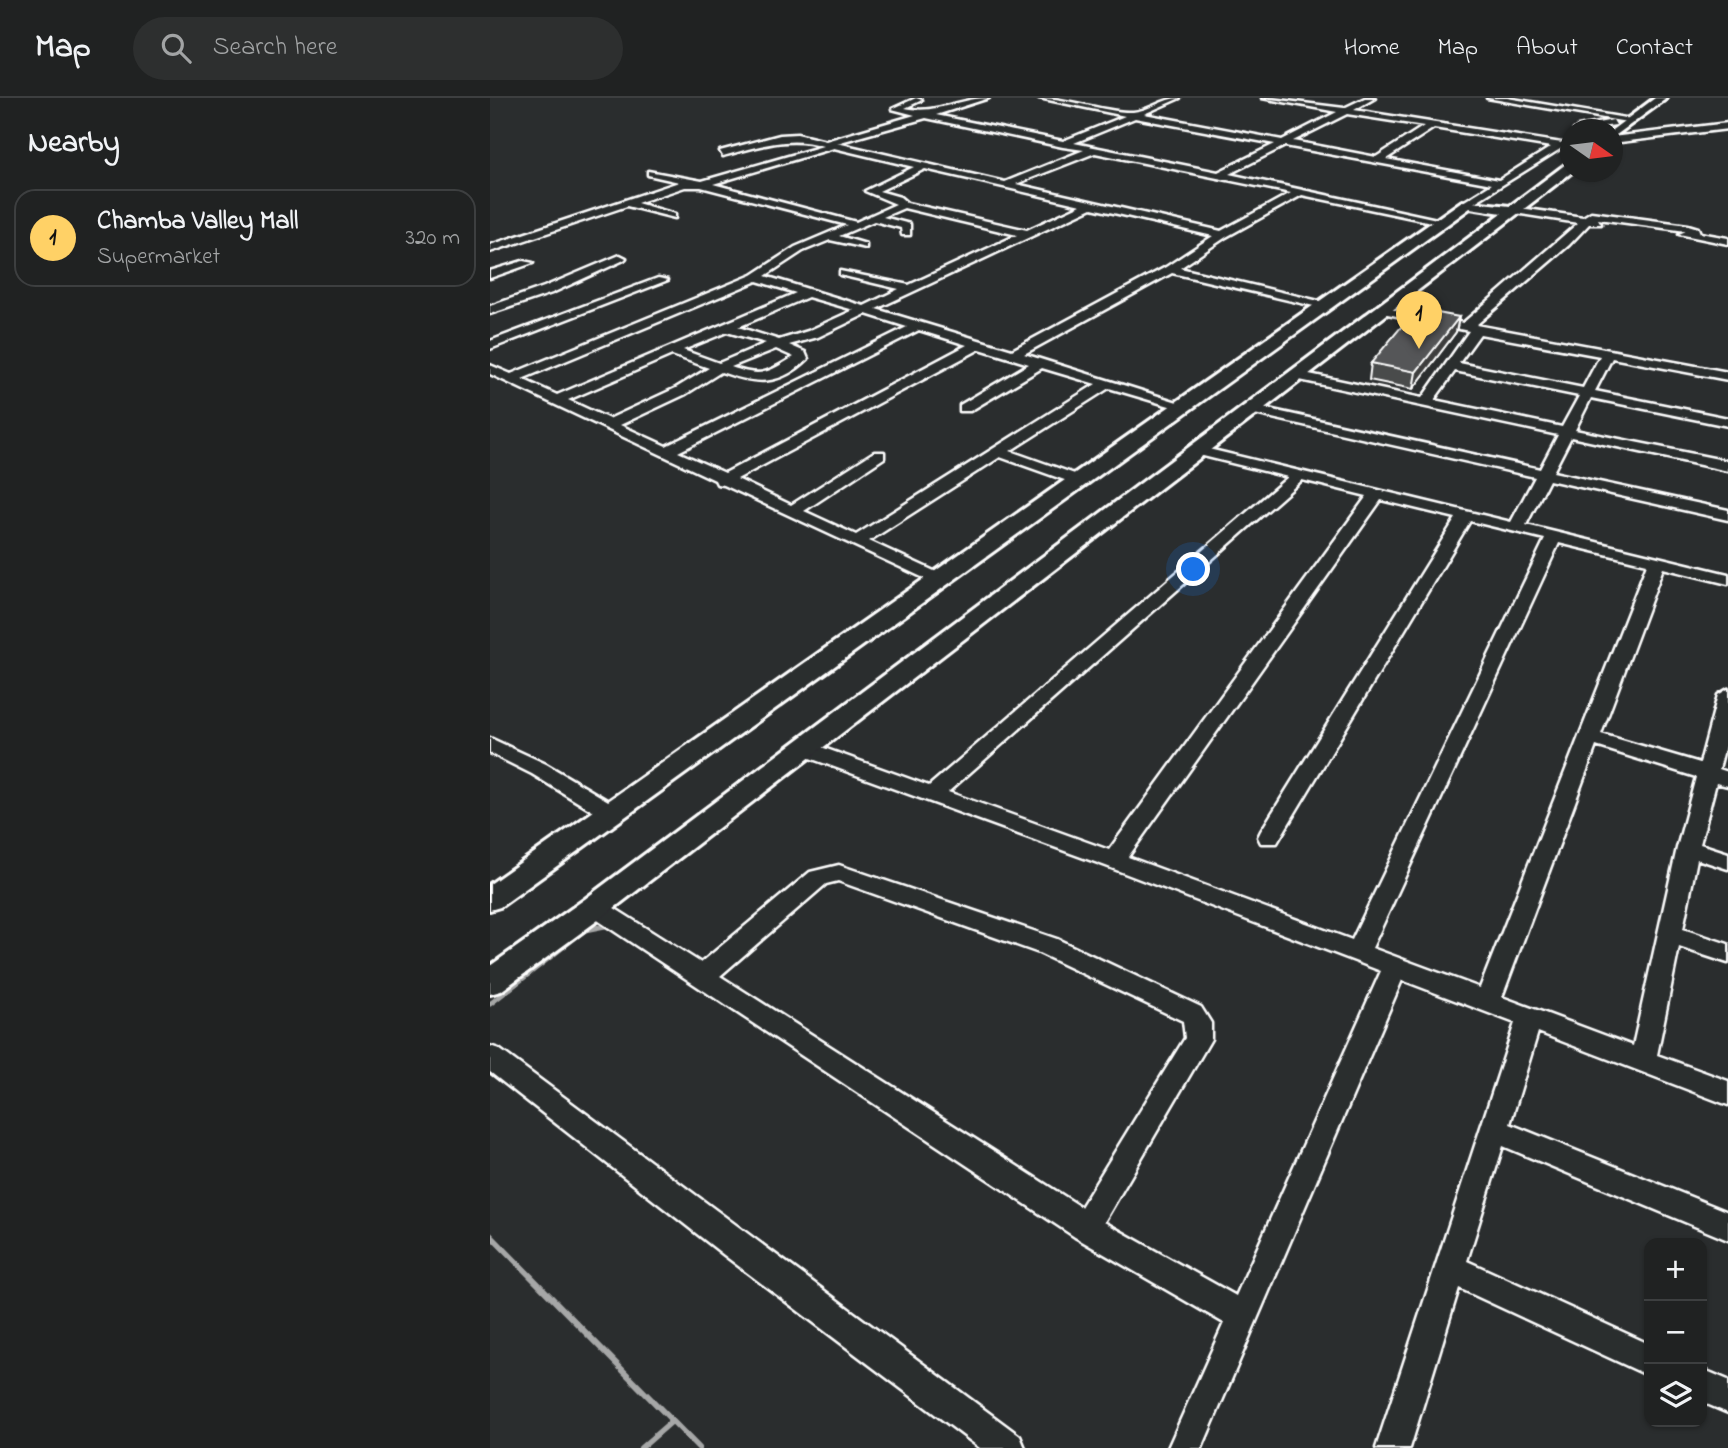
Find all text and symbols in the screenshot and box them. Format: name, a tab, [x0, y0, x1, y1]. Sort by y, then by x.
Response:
search box	[133, 17, 623, 80]
text: Map	[35, 24, 91, 72]
icon: search	[157, 29, 195, 67]
text: Search here	[213, 29, 337, 67]
text: Home	[1344, 31, 1400, 66]
text: Map	[1438, 31, 1478, 66]
text: About	[1516, 31, 1578, 66]
text: Contact	[1616, 31, 1693, 66]
north arrow	[1560, 119, 1623, 182]
text: Nearby	[28, 122, 120, 166]
text: Chamba Valley Mall	[97, 203, 298, 241]
text: 1	[49, 222, 57, 255]
text: 320 m	[406, 222, 460, 255]
text: Supermarket	[97, 241, 220, 274]
pin: 1	[1396, 291, 1442, 349]
your location	[1176, 552, 1210, 586]
map controls	[1644, 1238, 1707, 1427]
button: +	[1644, 1238, 1707, 1301]
button: −	[1644, 1301, 1707, 1364]
button: layers	[1644, 1364, 1707, 1427]

